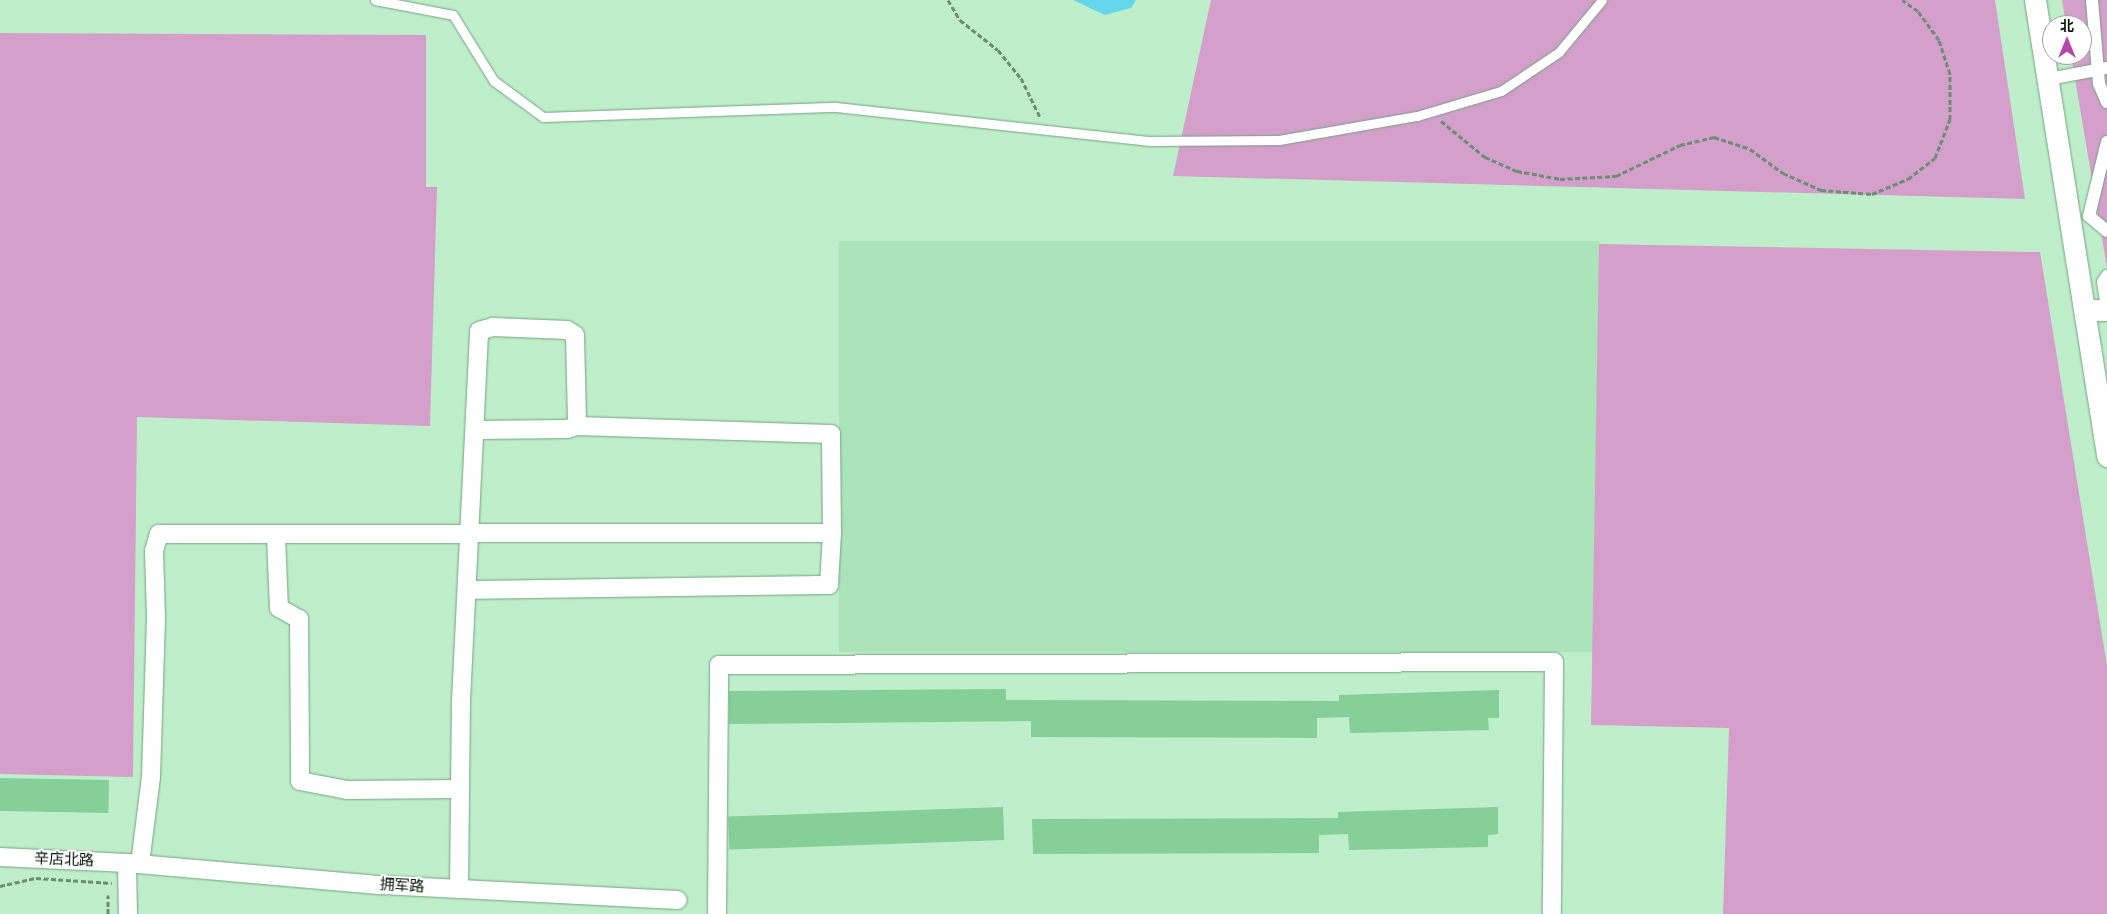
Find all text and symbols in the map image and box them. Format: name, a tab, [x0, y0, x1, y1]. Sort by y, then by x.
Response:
north arrow	[2042, 15, 2092, 65]
text: 北	[2060, 16, 2074, 36]
street label: 辛店北路	[34, 850, 94, 870]
street label: 拥军路	[379, 876, 425, 896]

